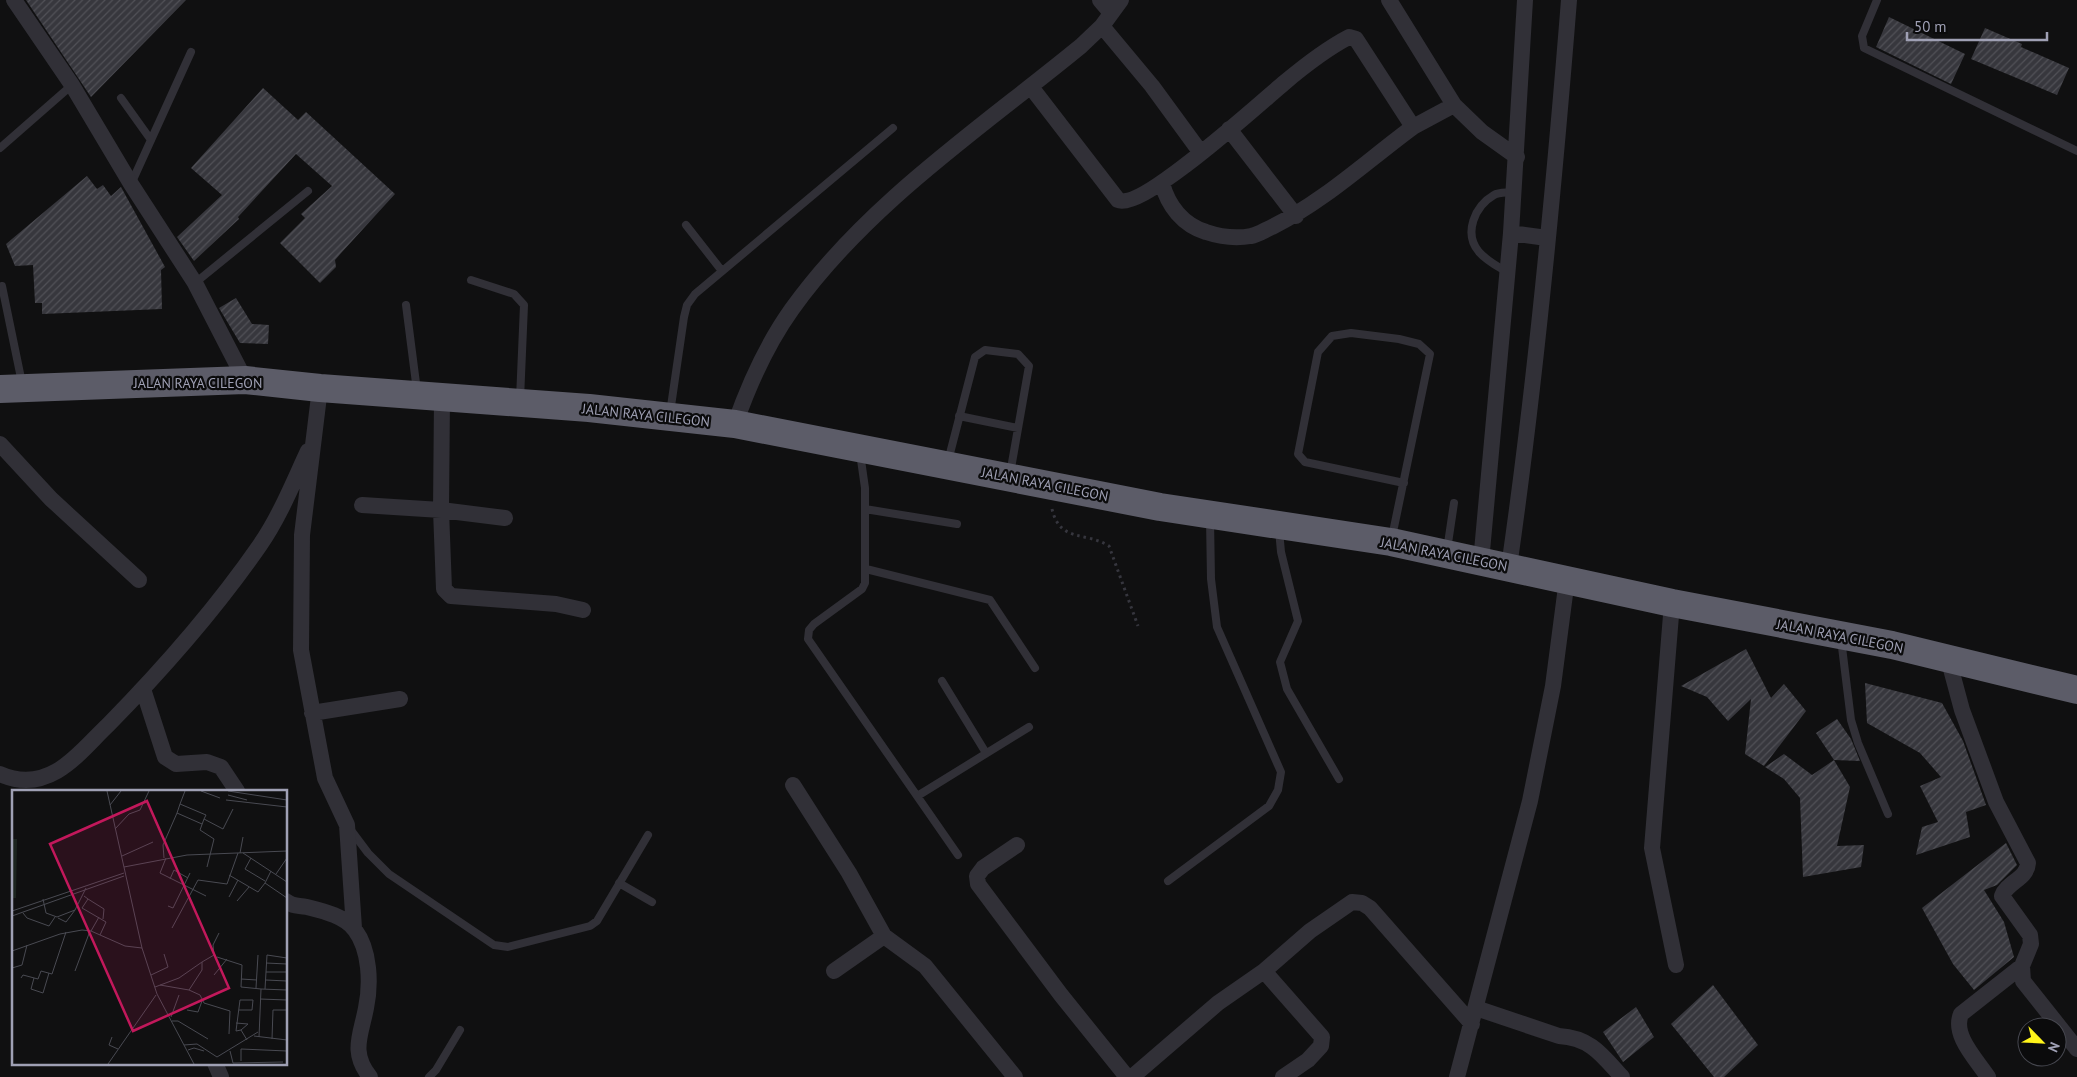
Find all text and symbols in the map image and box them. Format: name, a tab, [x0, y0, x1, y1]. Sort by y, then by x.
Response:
scale bar	[1907, 10, 2047, 42]
text: 50 m	[1914, 17, 1947, 36]
street label: JALAN RAYA CILEGON	[133, 374, 262, 392]
street label: JALAN RAYA CILEGON	[580, 399, 711, 431]
street label: JALAN RAYA CILEGON	[979, 463, 1110, 505]
street label: JALAN RAYA CILEGON	[1378, 533, 1509, 575]
street label: JALAN RAYA CILEGON	[1774, 615, 1905, 657]
inset map	[12, 790, 288, 1064]
north arrow	[2017, 1017, 2067, 1067]
text: N	[2044, 1039, 2064, 1055]

